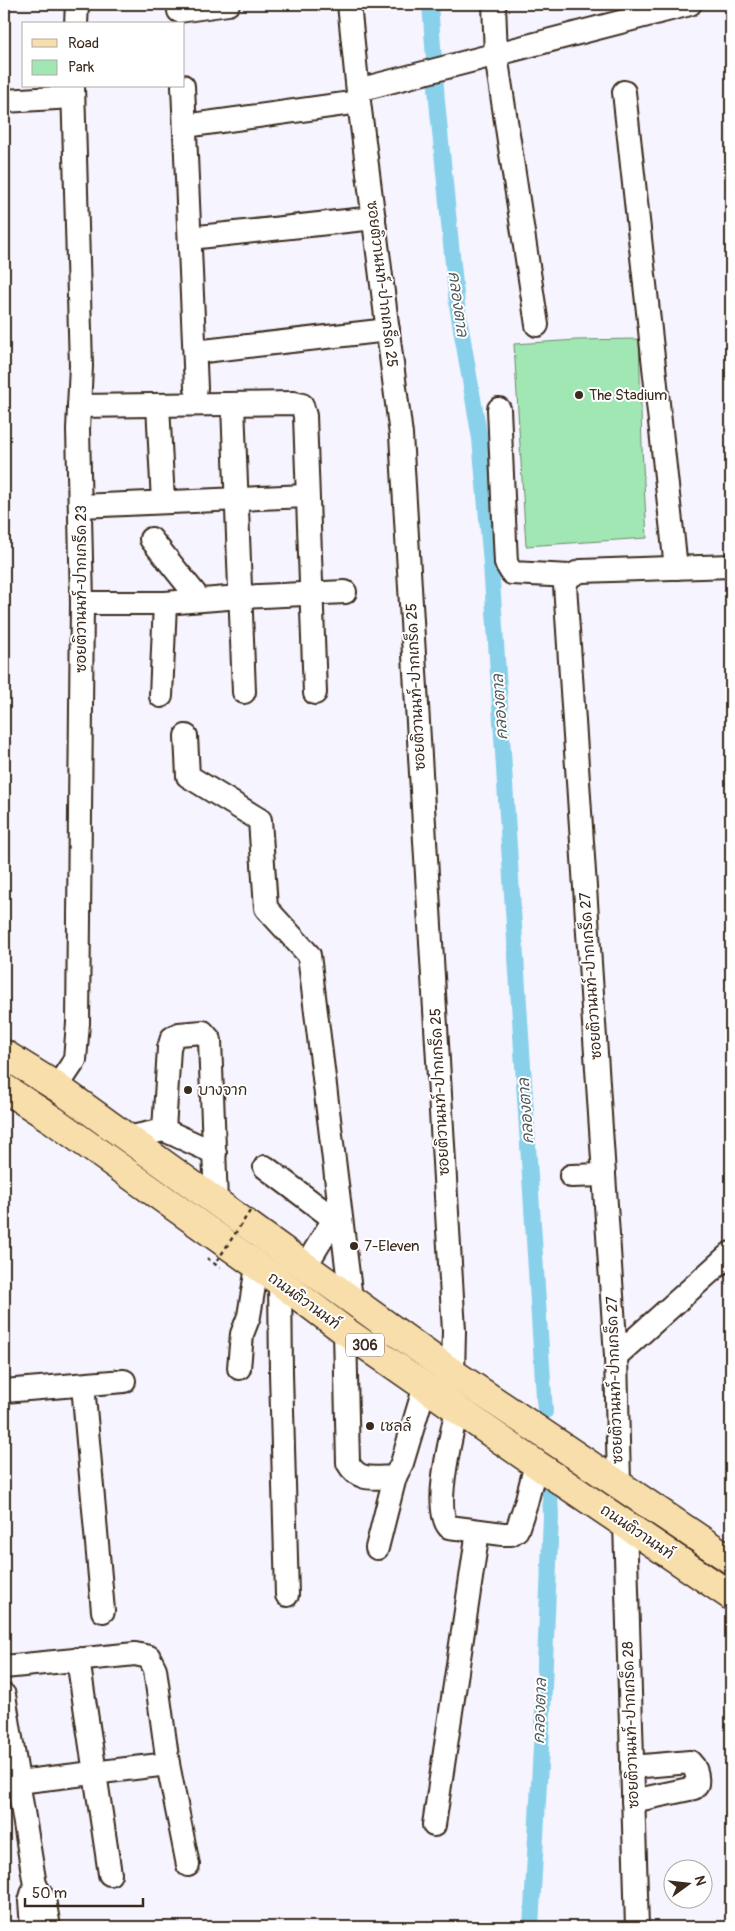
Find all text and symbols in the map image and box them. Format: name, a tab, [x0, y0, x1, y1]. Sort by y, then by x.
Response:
legend	[22, 22, 185, 88]
text: Road	[68, 34, 99, 53]
text: Park	[68, 58, 95, 77]
street label: ซอยติวานนท์-ปากเกร็ด 25	[362, 199, 403, 368]
water label: คลองตาล	[444, 270, 473, 339]
place label: The Stadium	[589, 386, 667, 405]
marker: The Stadium	[573, 389, 585, 401]
street label: ซอยติวานนท์-ปากเกร็ด 23	[71, 505, 91, 673]
street label: ซอยติวานนท์-ปากเกร็ด 25	[401, 603, 430, 771]
water label: คลองตาล	[488, 672, 512, 741]
street label: ซอยติวานนท์-ปากเกร็ด 27	[575, 892, 606, 1060]
street label: ซอยติวานนท์-ปากเกร็ด 25	[425, 1008, 454, 1176]
water label: คลองตาล	[514, 1076, 538, 1145]
place label: บางจาก	[198, 1081, 247, 1100]
marker: บางจาก	[182, 1084, 194, 1096]
place label: 7-Eleven	[364, 1237, 419, 1256]
marker: 7-Eleven	[348, 1240, 360, 1252]
street label: ถนนติวานนท์	[264, 1267, 345, 1334]
street label: ซอยติวานนท์-ปากเกร็ด 27	[602, 1296, 627, 1464]
road number: 306	[346, 1334, 384, 1356]
place label: เชลล์	[380, 1416, 412, 1436]
marker: เชลล์	[364, 1420, 376, 1432]
street label: ถนนติวานนท์	[596, 1499, 678, 1564]
street label: ซอยติวานนท์-ปากเกร็ด 28	[618, 1641, 643, 1809]
water label: คลองตาล	[529, 1676, 551, 1744]
north arrow	[662, 1858, 712, 1908]
text: N	[691, 1874, 710, 1888]
scale bar	[25, 1876, 142, 1908]
text: 50 m	[32, 1884, 67, 1903]

